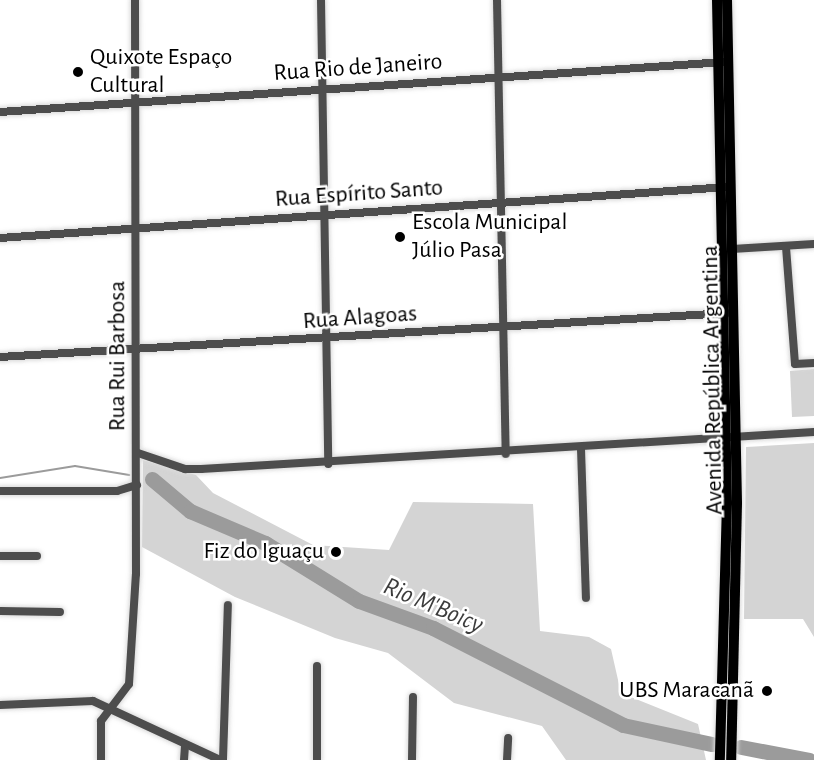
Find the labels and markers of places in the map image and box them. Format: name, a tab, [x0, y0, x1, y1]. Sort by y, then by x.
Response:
place label: Quixote Espaço Cultural	[90, 44, 232, 100]
marker: Quixote Espaço Cultural	[71, 65, 85, 79]
place label: Escola Municipal Júlio Pasa	[412, 209, 567, 265]
marker: Escola Municipal Júlio Pasa	[393, 230, 407, 244]
place label: Fiz do Iguaçu	[203, 538, 324, 566]
marker: Fiz do Iguaçu	[329, 545, 343, 559]
place label: UBS Maracanã	[619, 677, 754, 705]
marker: UBS Maracanã	[758, 682, 776, 700]

